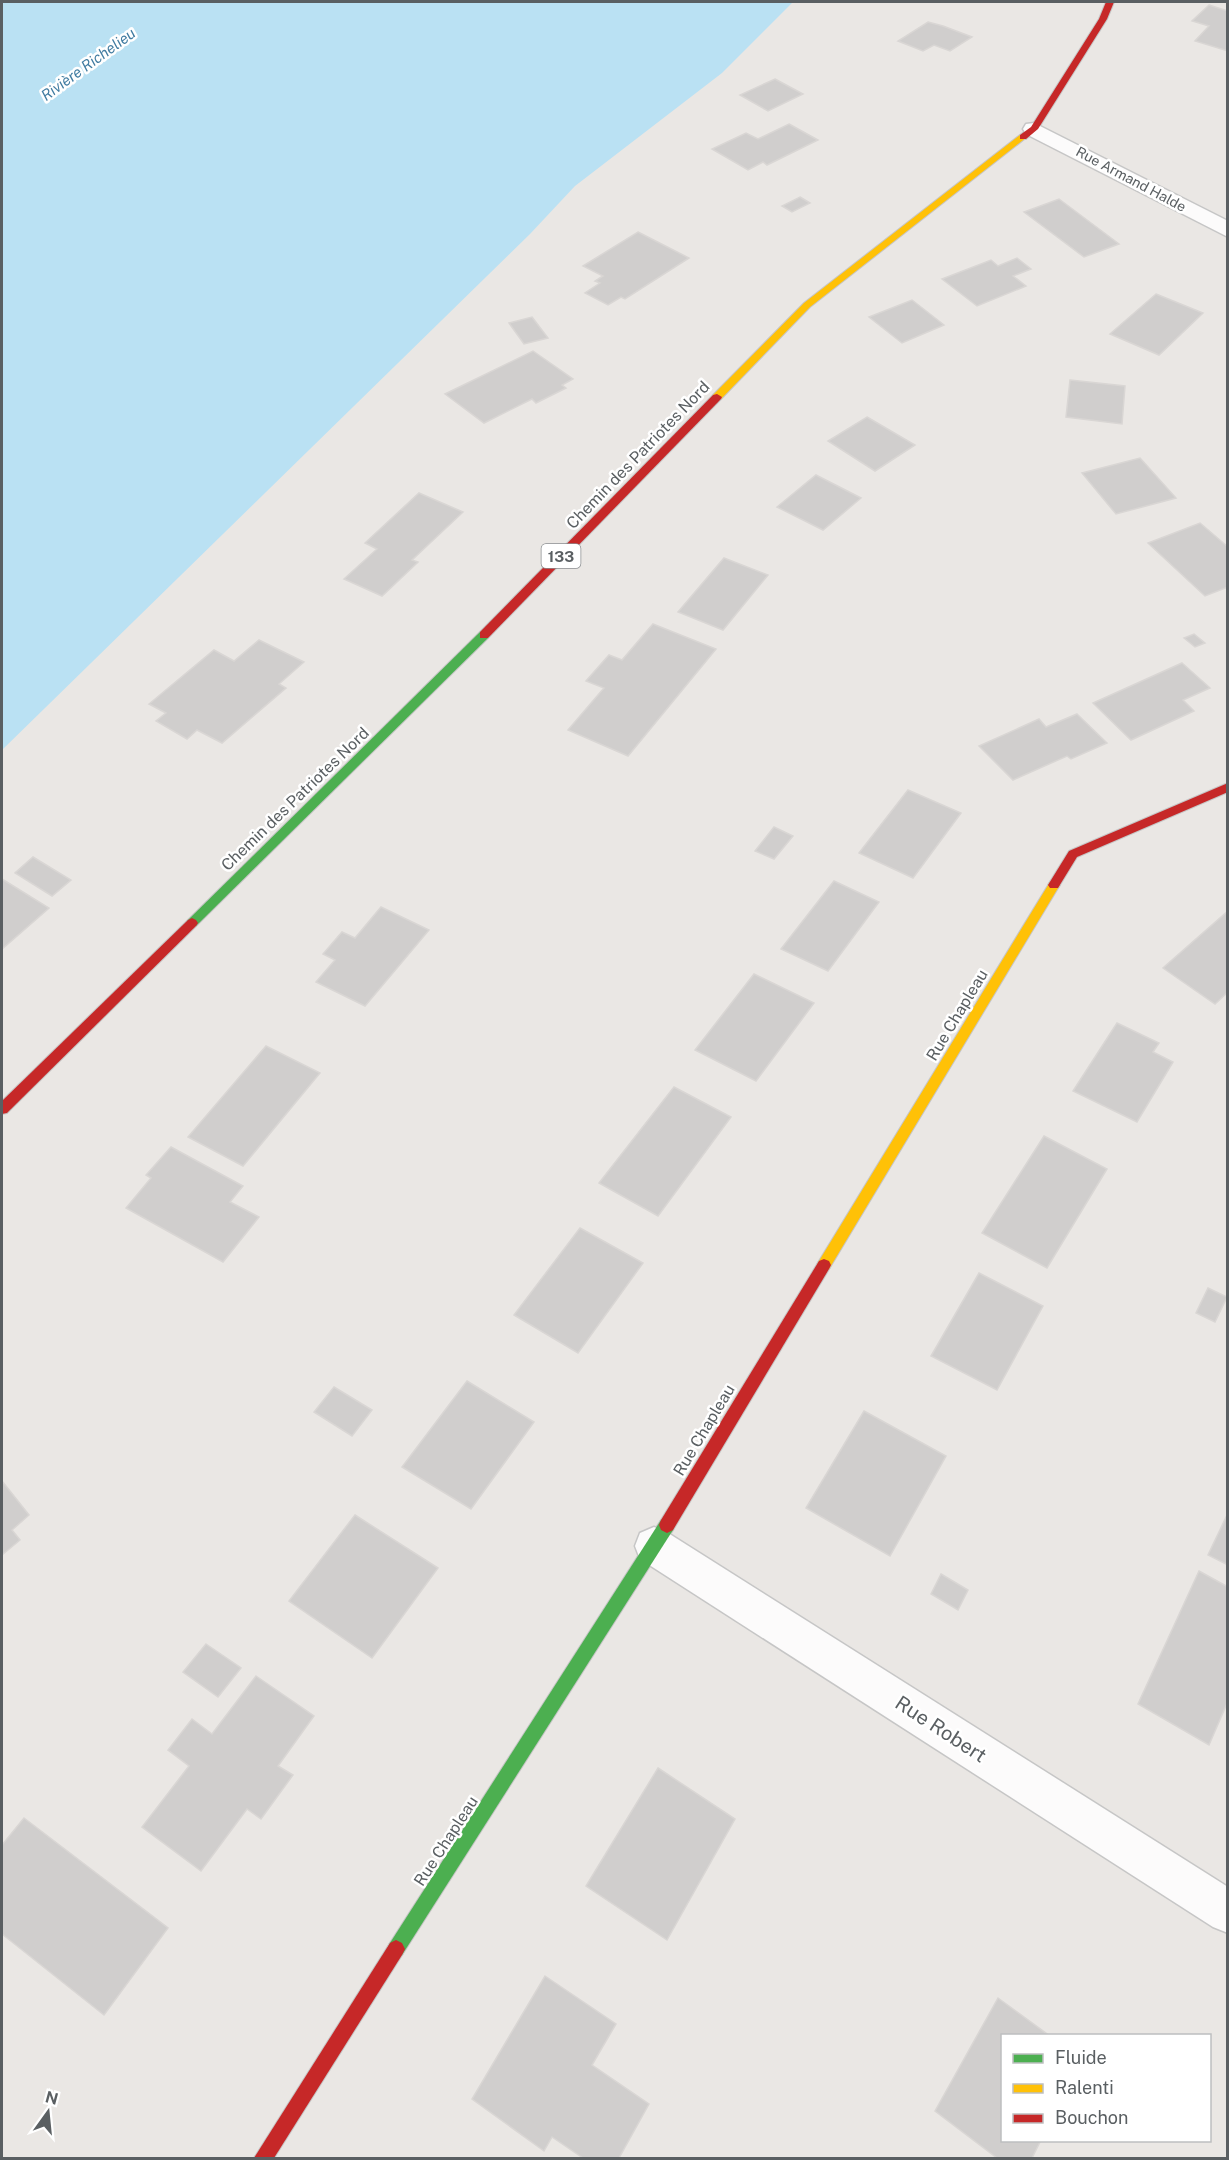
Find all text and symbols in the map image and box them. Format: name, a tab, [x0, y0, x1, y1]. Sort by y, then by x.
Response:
water label: Rivière Richelieu	[38, 24, 138, 104]
street label: Rue Armand Halde	[1073, 143, 1189, 215]
street label: Chemin des Patriotes Nord	[562, 377, 714, 533]
road number: 133	[542, 544, 580, 568]
street label: Chemin des Patriotes Nord	[217, 723, 373, 875]
street label: Rue Chapleau	[922, 966, 992, 1064]
street label: Rue Chapleau	[669, 1381, 739, 1479]
street label: Rue Robert	[891, 1691, 991, 1767]
street label: Rue Chapleau	[410, 1793, 482, 1889]
legend	[1001, 2034, 1211, 2142]
text: Fluide	[1055, 2047, 1107, 2068]
text: Ralenti	[1055, 2077, 1114, 2098]
north arrow	[18, 2082, 78, 2142]
text: N	[43, 2087, 60, 2109]
text: Bouchon	[1055, 2107, 1128, 2128]

